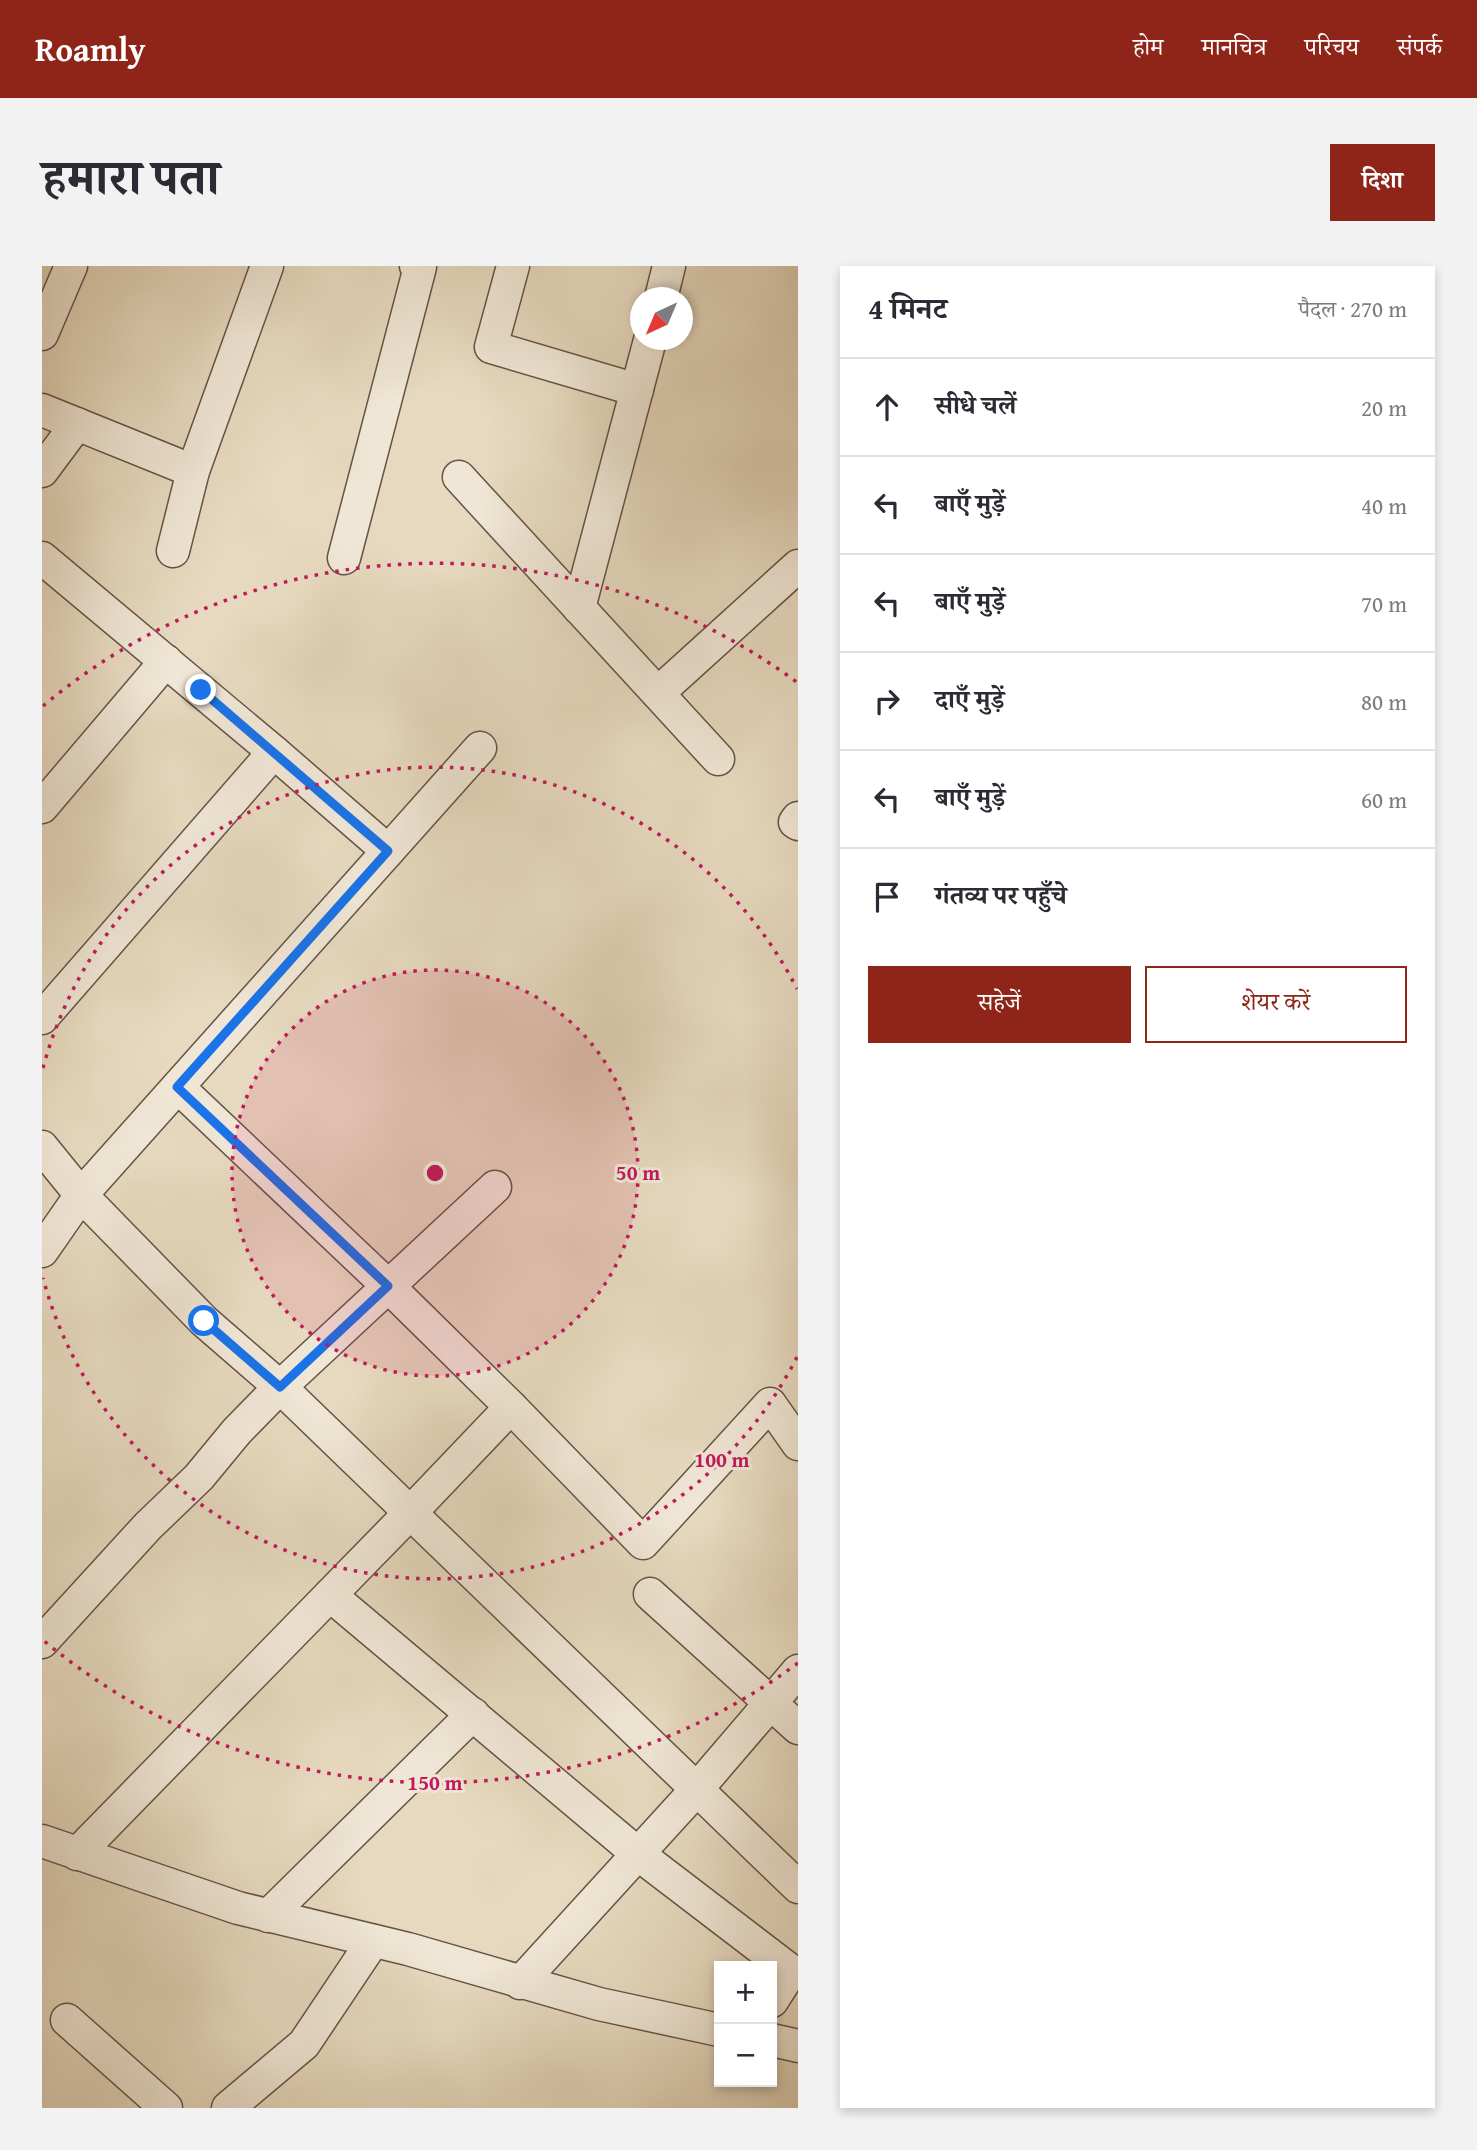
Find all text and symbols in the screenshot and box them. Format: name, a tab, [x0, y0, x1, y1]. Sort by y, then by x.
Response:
text: Roamly	[35, 25, 145, 73]
text: होम	[1133, 29, 1163, 64]
text: मानचित्र	[1201, 29, 1267, 64]
text: परिचय	[1305, 29, 1359, 64]
text: संपर्क	[1397, 29, 1442, 64]
text: हमारा पता	[42, 140, 220, 212]
button: दिशा	[1330, 144, 1435, 221]
text: 4 मिनट	[868, 286, 947, 330]
north arrow	[630, 287, 693, 350]
text: पैदल · 270 m	[1298, 292, 1407, 325]
text: सीधे चलें	[935, 385, 1016, 424]
icon: ahead	[868, 388, 906, 426]
text: 20 m	[1361, 391, 1407, 424]
text: बाएँ मुड़ें	[935, 483, 1005, 522]
icon: left	[868, 486, 906, 524]
text: 40 m	[1361, 489, 1407, 522]
text: बाएँ मुड़ें	[935, 581, 1005, 620]
icon: left	[868, 584, 906, 622]
text: 70 m	[1361, 587, 1407, 620]
route end	[185, 674, 216, 705]
text: दाएँ मुड़ें	[935, 679, 1004, 718]
icon: right	[868, 682, 906, 720]
text: 80 m	[1361, 685, 1407, 718]
text: बाएँ मुड़ें	[935, 777, 1005, 816]
icon: left	[868, 780, 906, 818]
text: 60 m	[1361, 783, 1407, 816]
text: गंतव्य पर पहुँचे	[935, 875, 1067, 914]
icon: arrive	[868, 878, 906, 916]
button: सहेजें	[868, 966, 1131, 1043]
button: शेयर करें	[1145, 966, 1407, 1043]
text: 50 m	[616, 1157, 660, 1188]
centre of rings	[423, 1161, 447, 1185]
route start	[188, 1305, 219, 1336]
text: 100 m	[694, 1444, 750, 1475]
text: 150 m	[407, 1767, 463, 1798]
map controls	[714, 1961, 777, 2087]
button: +	[714, 1961, 777, 2024]
button: −	[714, 2024, 777, 2087]

